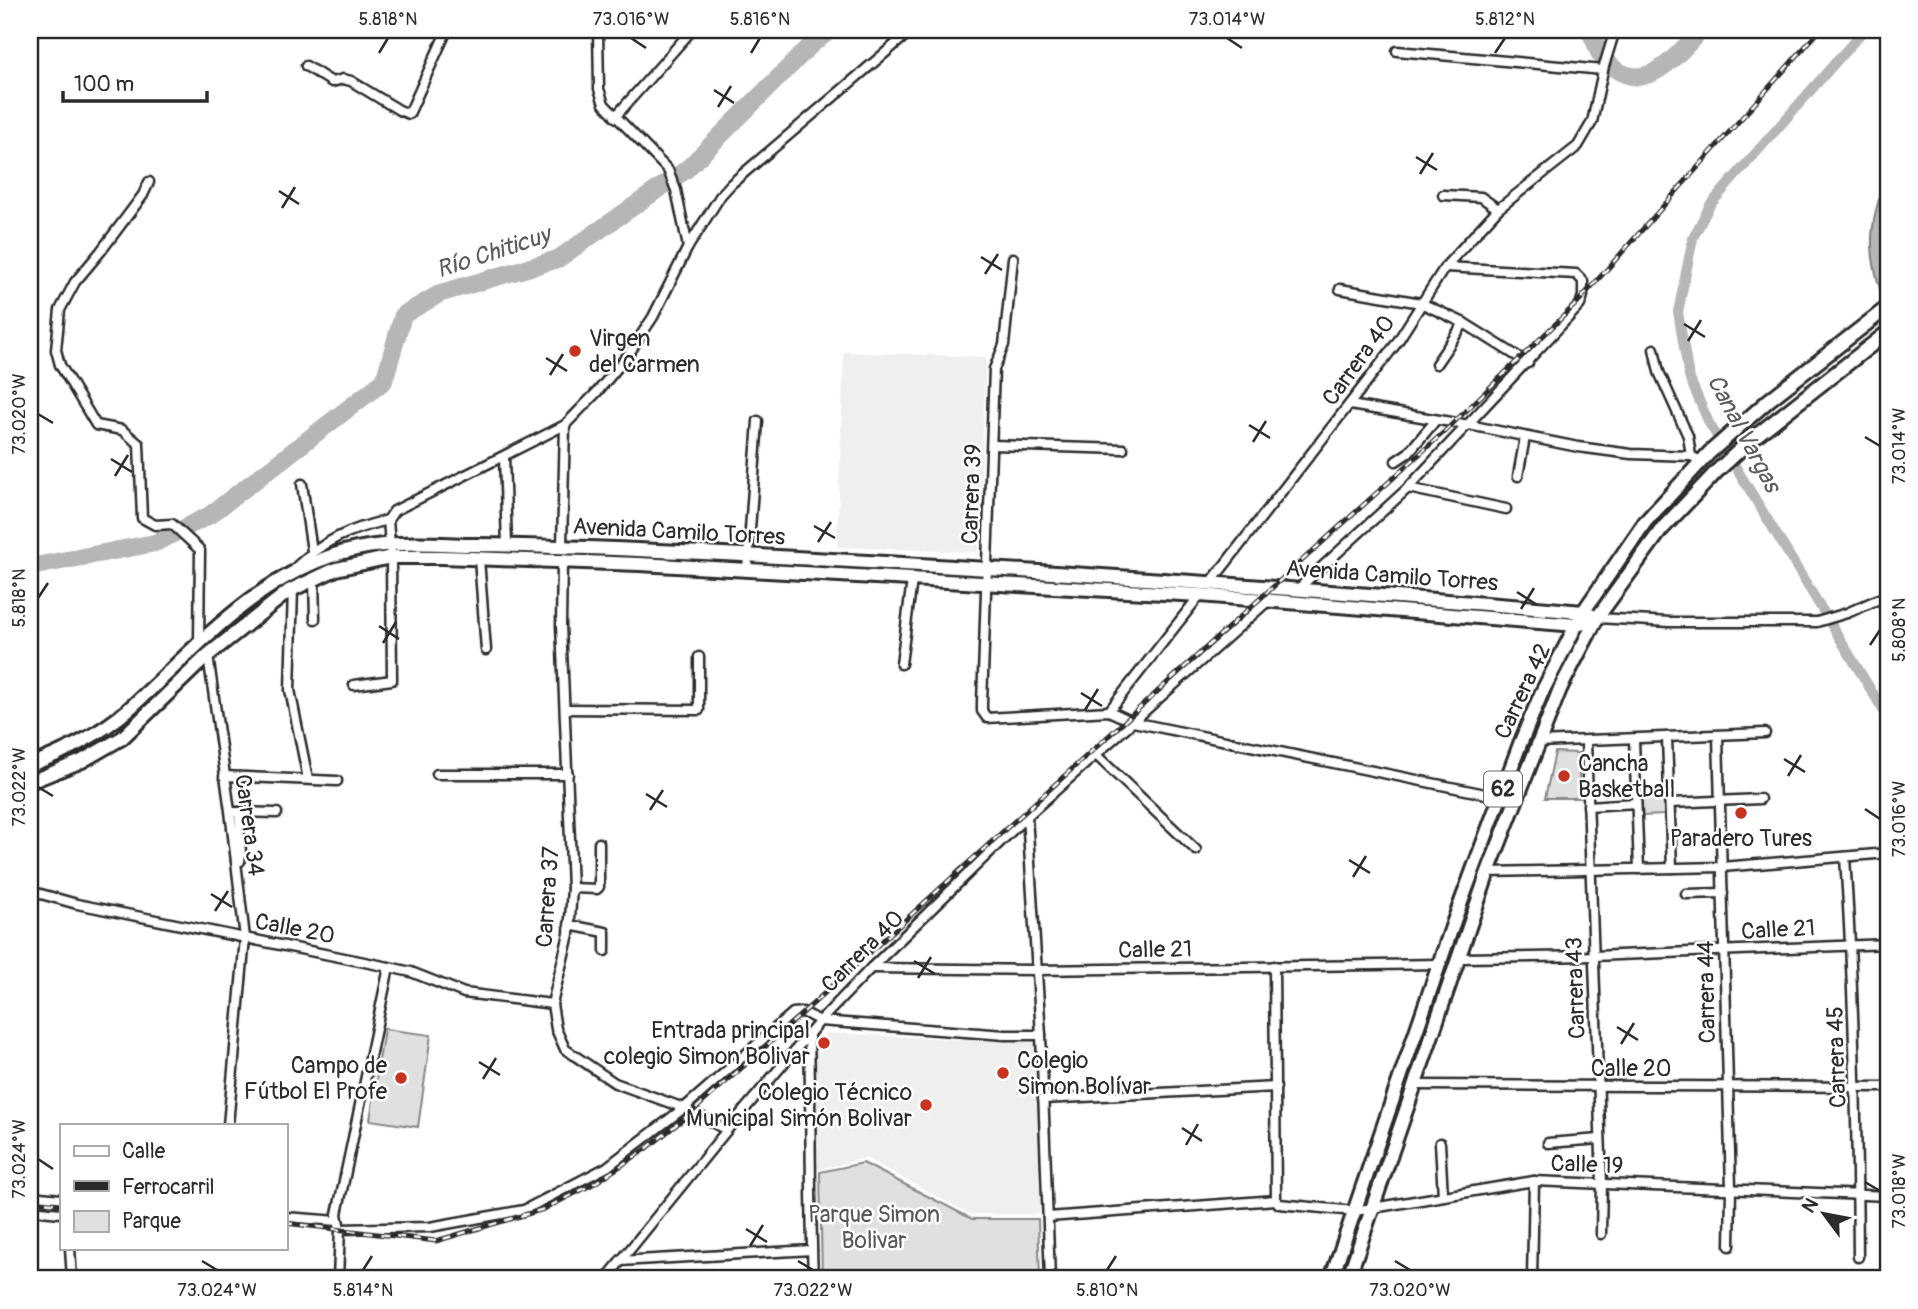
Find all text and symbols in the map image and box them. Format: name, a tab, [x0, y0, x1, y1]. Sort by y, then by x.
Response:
text: 5.818°N	[359, 8, 417, 31]
text: 73.016°W	[593, 8, 669, 31]
text: 5.816°N	[730, 8, 790, 31]
text: 73.014°W	[1189, 8, 1265, 31]
text: 5.812°N	[1475, 8, 1535, 31]
scale bar	[63, 60, 206, 104]
text: 100 m	[74, 71, 134, 98]
water label: Río Chiticuy	[433, 220, 556, 284]
street label: Carrera 40	[1316, 309, 1401, 411]
place label: Virgen del Carmen	[589, 324, 700, 379]
marker: Virgen del Carmen	[567, 343, 583, 359]
water label: Canal Vargas	[1700, 369, 1788, 499]
text: 73.020°W	[8, 373, 31, 455]
text: 73.014°W	[1888, 408, 1911, 484]
street label: Carrera 39	[955, 443, 988, 545]
street label: Avenida Camilo Torres	[572, 511, 786, 552]
street label: Avenida Camilo Torres	[1285, 554, 1499, 597]
text: 5.818°N	[8, 569, 31, 627]
text: 5.808°N	[1888, 598, 1911, 662]
street label: Carrera 42	[1488, 639, 1557, 744]
text: 73.022°W	[8, 747, 31, 827]
place label: Cancha Basketball	[1578, 749, 1675, 804]
marker: Cancha Basketball	[1556, 768, 1572, 784]
street label: Carrera 34	[228, 772, 271, 878]
road number: 62	[1484, 772, 1522, 806]
text: 73.016°W	[1888, 781, 1911, 857]
marker: Paradero Tures	[1733, 805, 1749, 821]
place label: Paradero Tures	[1670, 824, 1812, 853]
street label: Carrera 37	[530, 846, 565, 948]
street label: Carrera 40	[815, 904, 910, 999]
street label: Calle 20	[253, 907, 337, 950]
street label: Calle 21	[1740, 913, 1816, 946]
street label: Calle 21	[1118, 934, 1192, 965]
street label: Carrera 43	[1559, 936, 1592, 1040]
street label: Carrera 44	[1691, 940, 1722, 1044]
street label: Carrera 45	[1820, 1006, 1853, 1108]
place label: Entrada principal colegio Simon Bolivar	[604, 1016, 810, 1071]
marker: Entrada principal colegio Simon Bolivar	[816, 1035, 832, 1051]
place label: Colegio Simon Bolívar	[1017, 1046, 1151, 1101]
place label: Campo de Fútbol El Profe	[244, 1051, 388, 1106]
street label: Calle 20	[1591, 1054, 1671, 1083]
marker: Colegio Simon Bolívar	[995, 1065, 1011, 1081]
marker: Campo de Fútbol El Profe	[393, 1070, 409, 1086]
place label: Colegio Técnico Municipal Simón Bolivar	[686, 1078, 912, 1133]
marker: Colegio Técnico Municipal Simón Bolivar	[918, 1097, 934, 1113]
text: 73.024°W	[8, 1119, 31, 1199]
legend	[60, 1124, 287, 1250]
text: Calle	[122, 1138, 166, 1165]
street label: Calle 19	[1550, 1149, 1624, 1180]
text: 73.018°W	[1888, 1153, 1911, 1229]
text: Ferrocarril	[122, 1174, 214, 1201]
north arrow	[1788, 1180, 1858, 1250]
text: N	[1797, 1194, 1824, 1217]
park label: Parque Simon Bolivar	[808, 1200, 940, 1255]
text: Parque	[122, 1208, 181, 1235]
text: 73.024°W	[177, 1279, 257, 1302]
text: 5.814°N	[333, 1279, 393, 1302]
text: 73.022°W	[773, 1279, 853, 1302]
text: 5.810°N	[1076, 1279, 1138, 1302]
text: 73.020°W	[1369, 1279, 1451, 1302]

